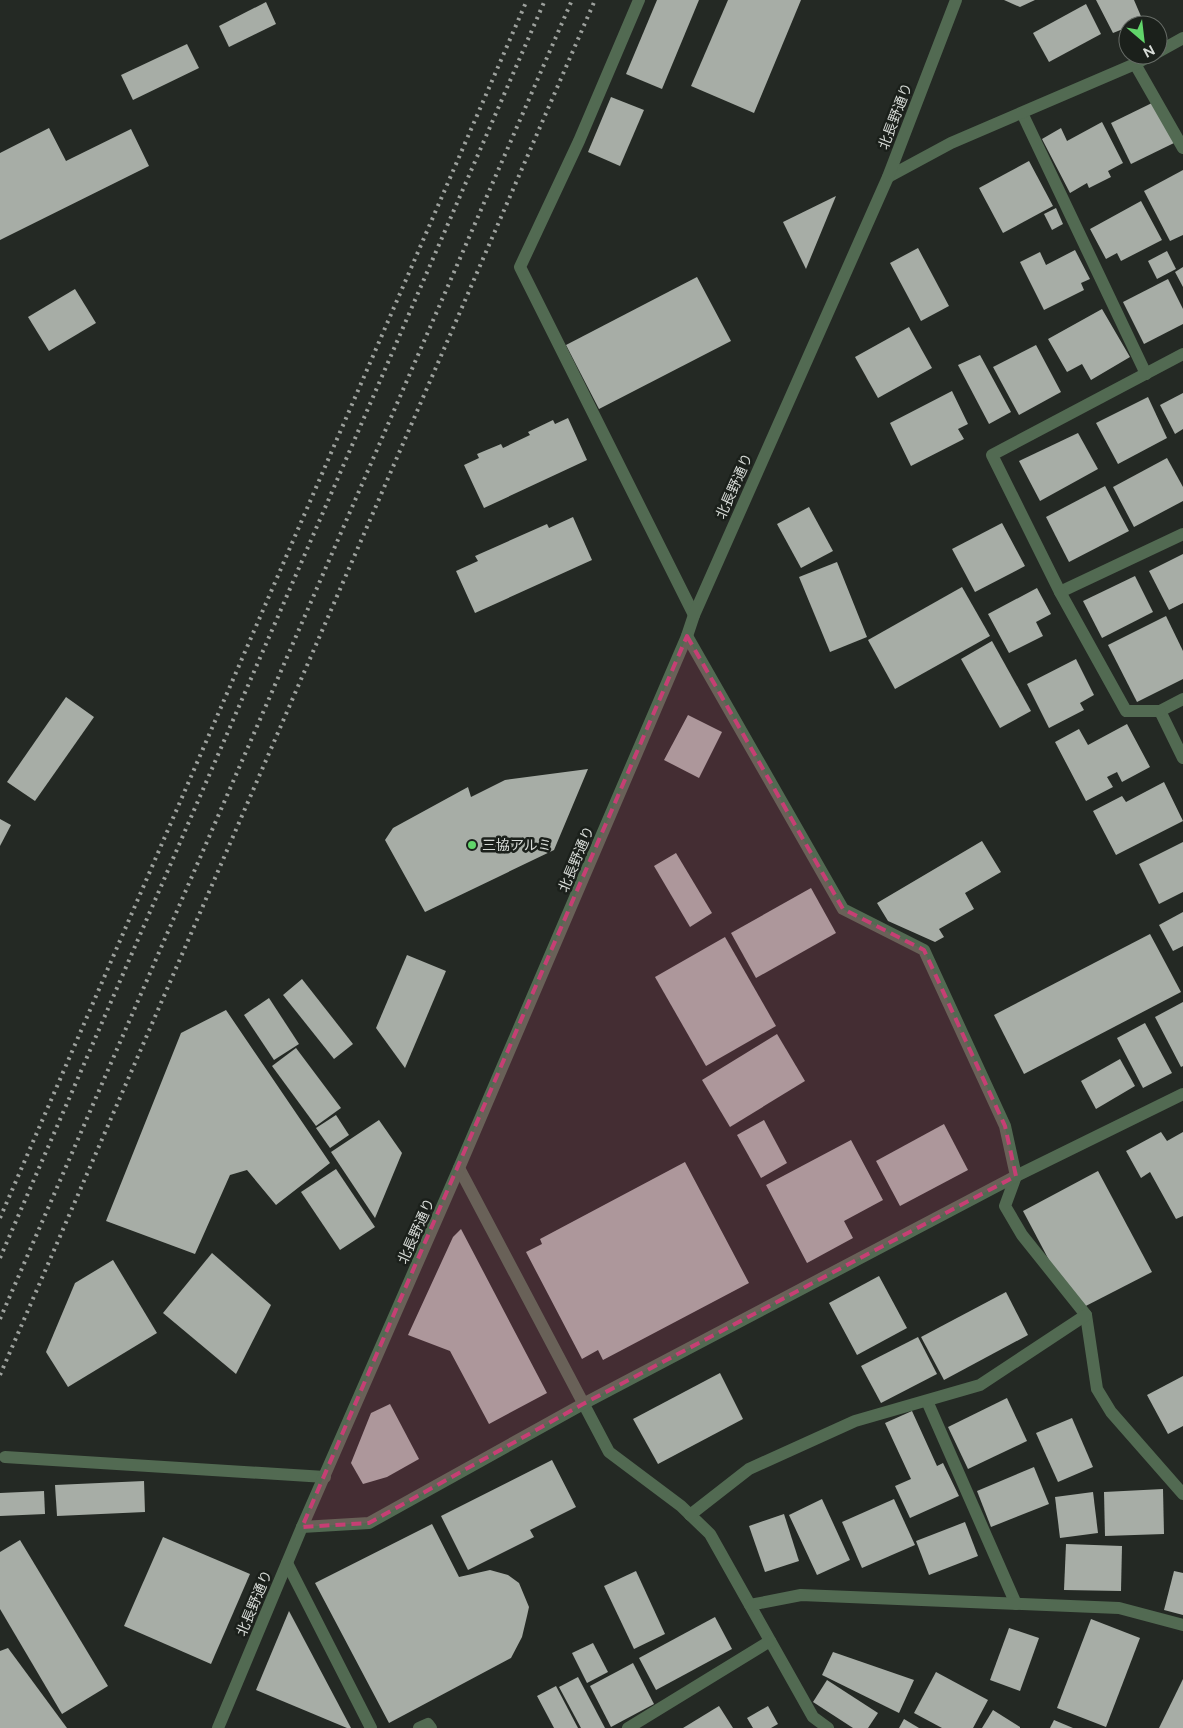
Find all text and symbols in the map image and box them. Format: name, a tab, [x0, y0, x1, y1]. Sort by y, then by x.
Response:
north arrow	[1118, 15, 1168, 65]
text: N	[1140, 41, 1158, 61]
street label: 北長野通り	[875, 80, 916, 152]
street label: 北長野通り	[712, 451, 756, 522]
street label: 北長野通り	[555, 824, 598, 895]
place label: 三協アルミ	[482, 837, 552, 854]
marker: 三協アルミ	[466, 839, 478, 851]
street label: 北長野通り	[394, 1196, 438, 1267]
street label: 北長野通り	[233, 1568, 276, 1639]

